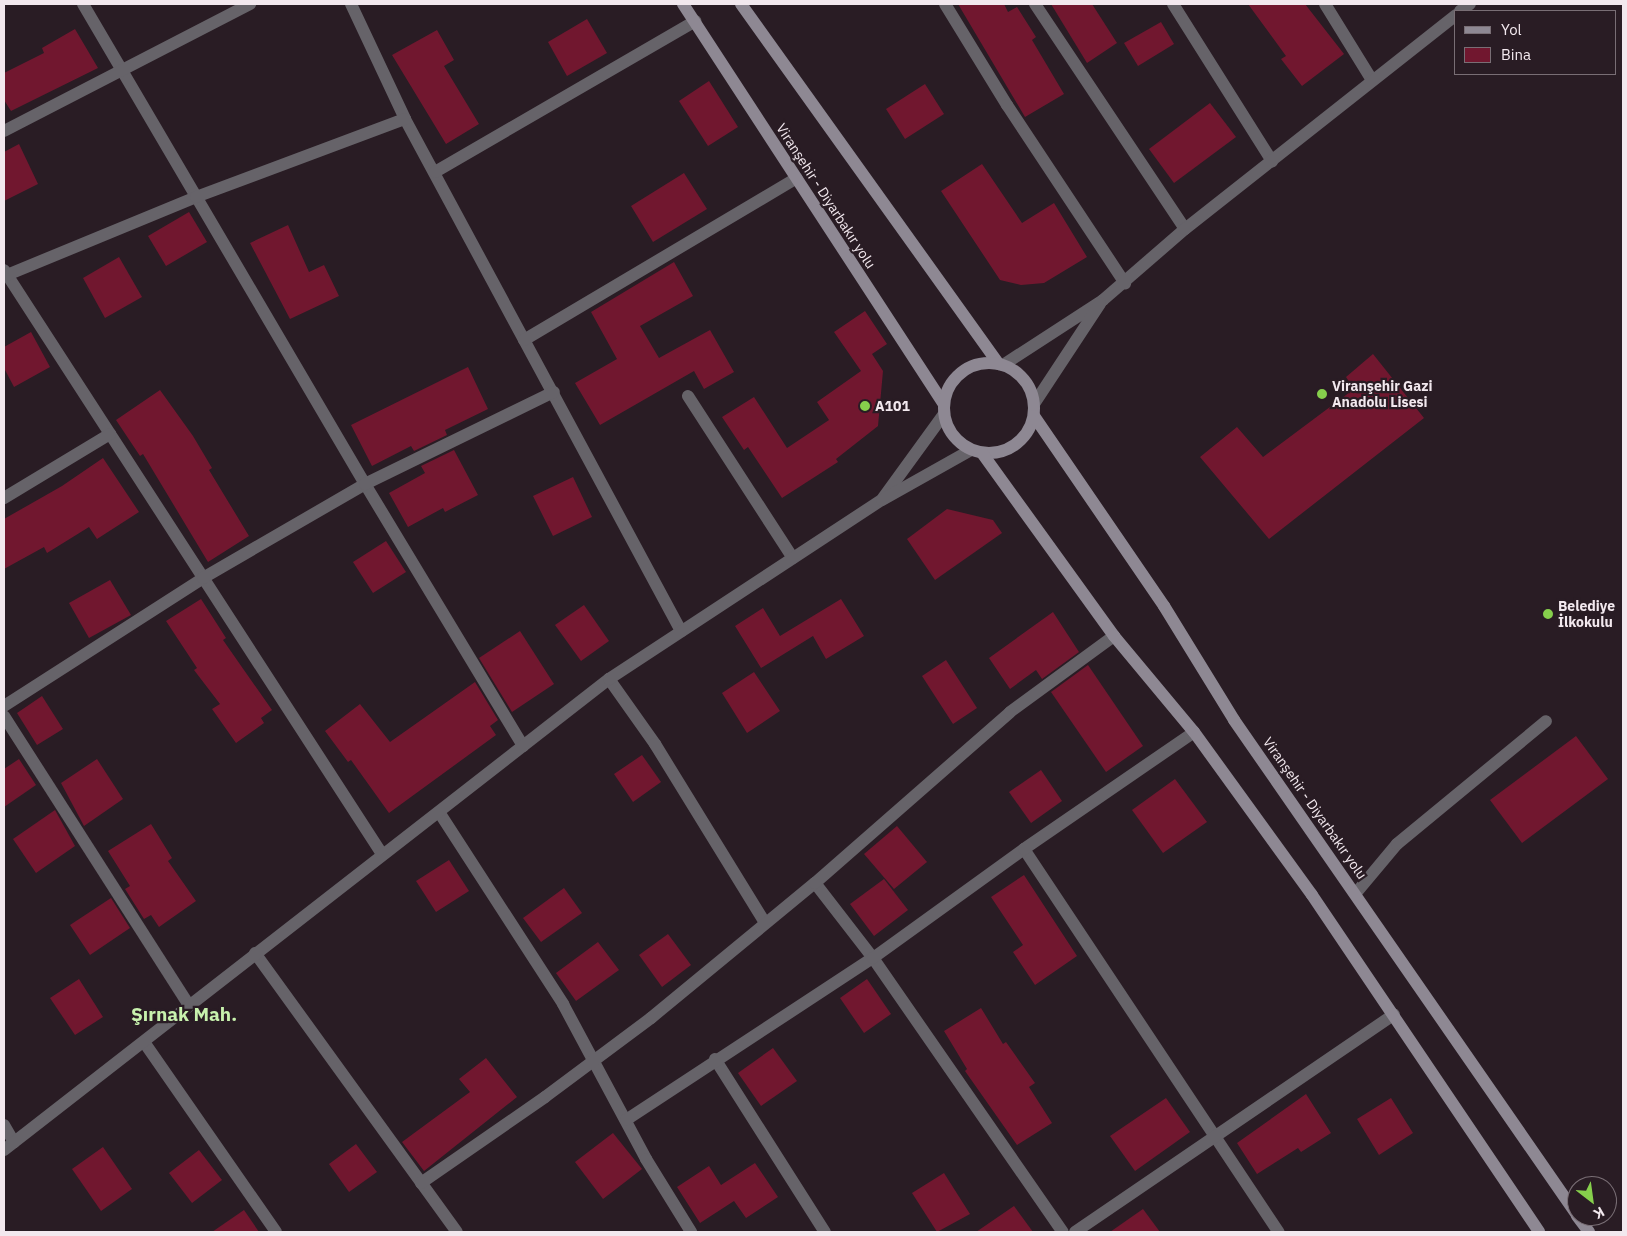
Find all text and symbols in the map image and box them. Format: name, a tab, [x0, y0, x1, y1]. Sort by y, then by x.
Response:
legend	[1454, 10, 1617, 75]
text: Yol	[1501, 20, 1522, 39]
text: Bina	[1501, 45, 1531, 64]
street label: Viranşehir - Diyarbakır yolu	[773, 120, 879, 272]
place label: Viranşehir Gazi Anadolu Lisesi	[1332, 378, 1432, 411]
marker: Viranşehir Gazi Anadolu Lisesi	[1316, 388, 1328, 400]
place label: A101	[875, 398, 910, 414]
marker: A101	[859, 400, 871, 412]
place label: Belediye İlkokulu	[1558, 598, 1615, 630]
marker: Belediye İlkokulu	[1542, 608, 1554, 620]
street label: Viranşehir - Diyarbakır yolu	[1259, 734, 1371, 882]
district label: Şırnak Mah.	[131, 1004, 237, 1026]
north arrow	[1567, 1176, 1617, 1226]
text: K	[1590, 1203, 1608, 1223]

